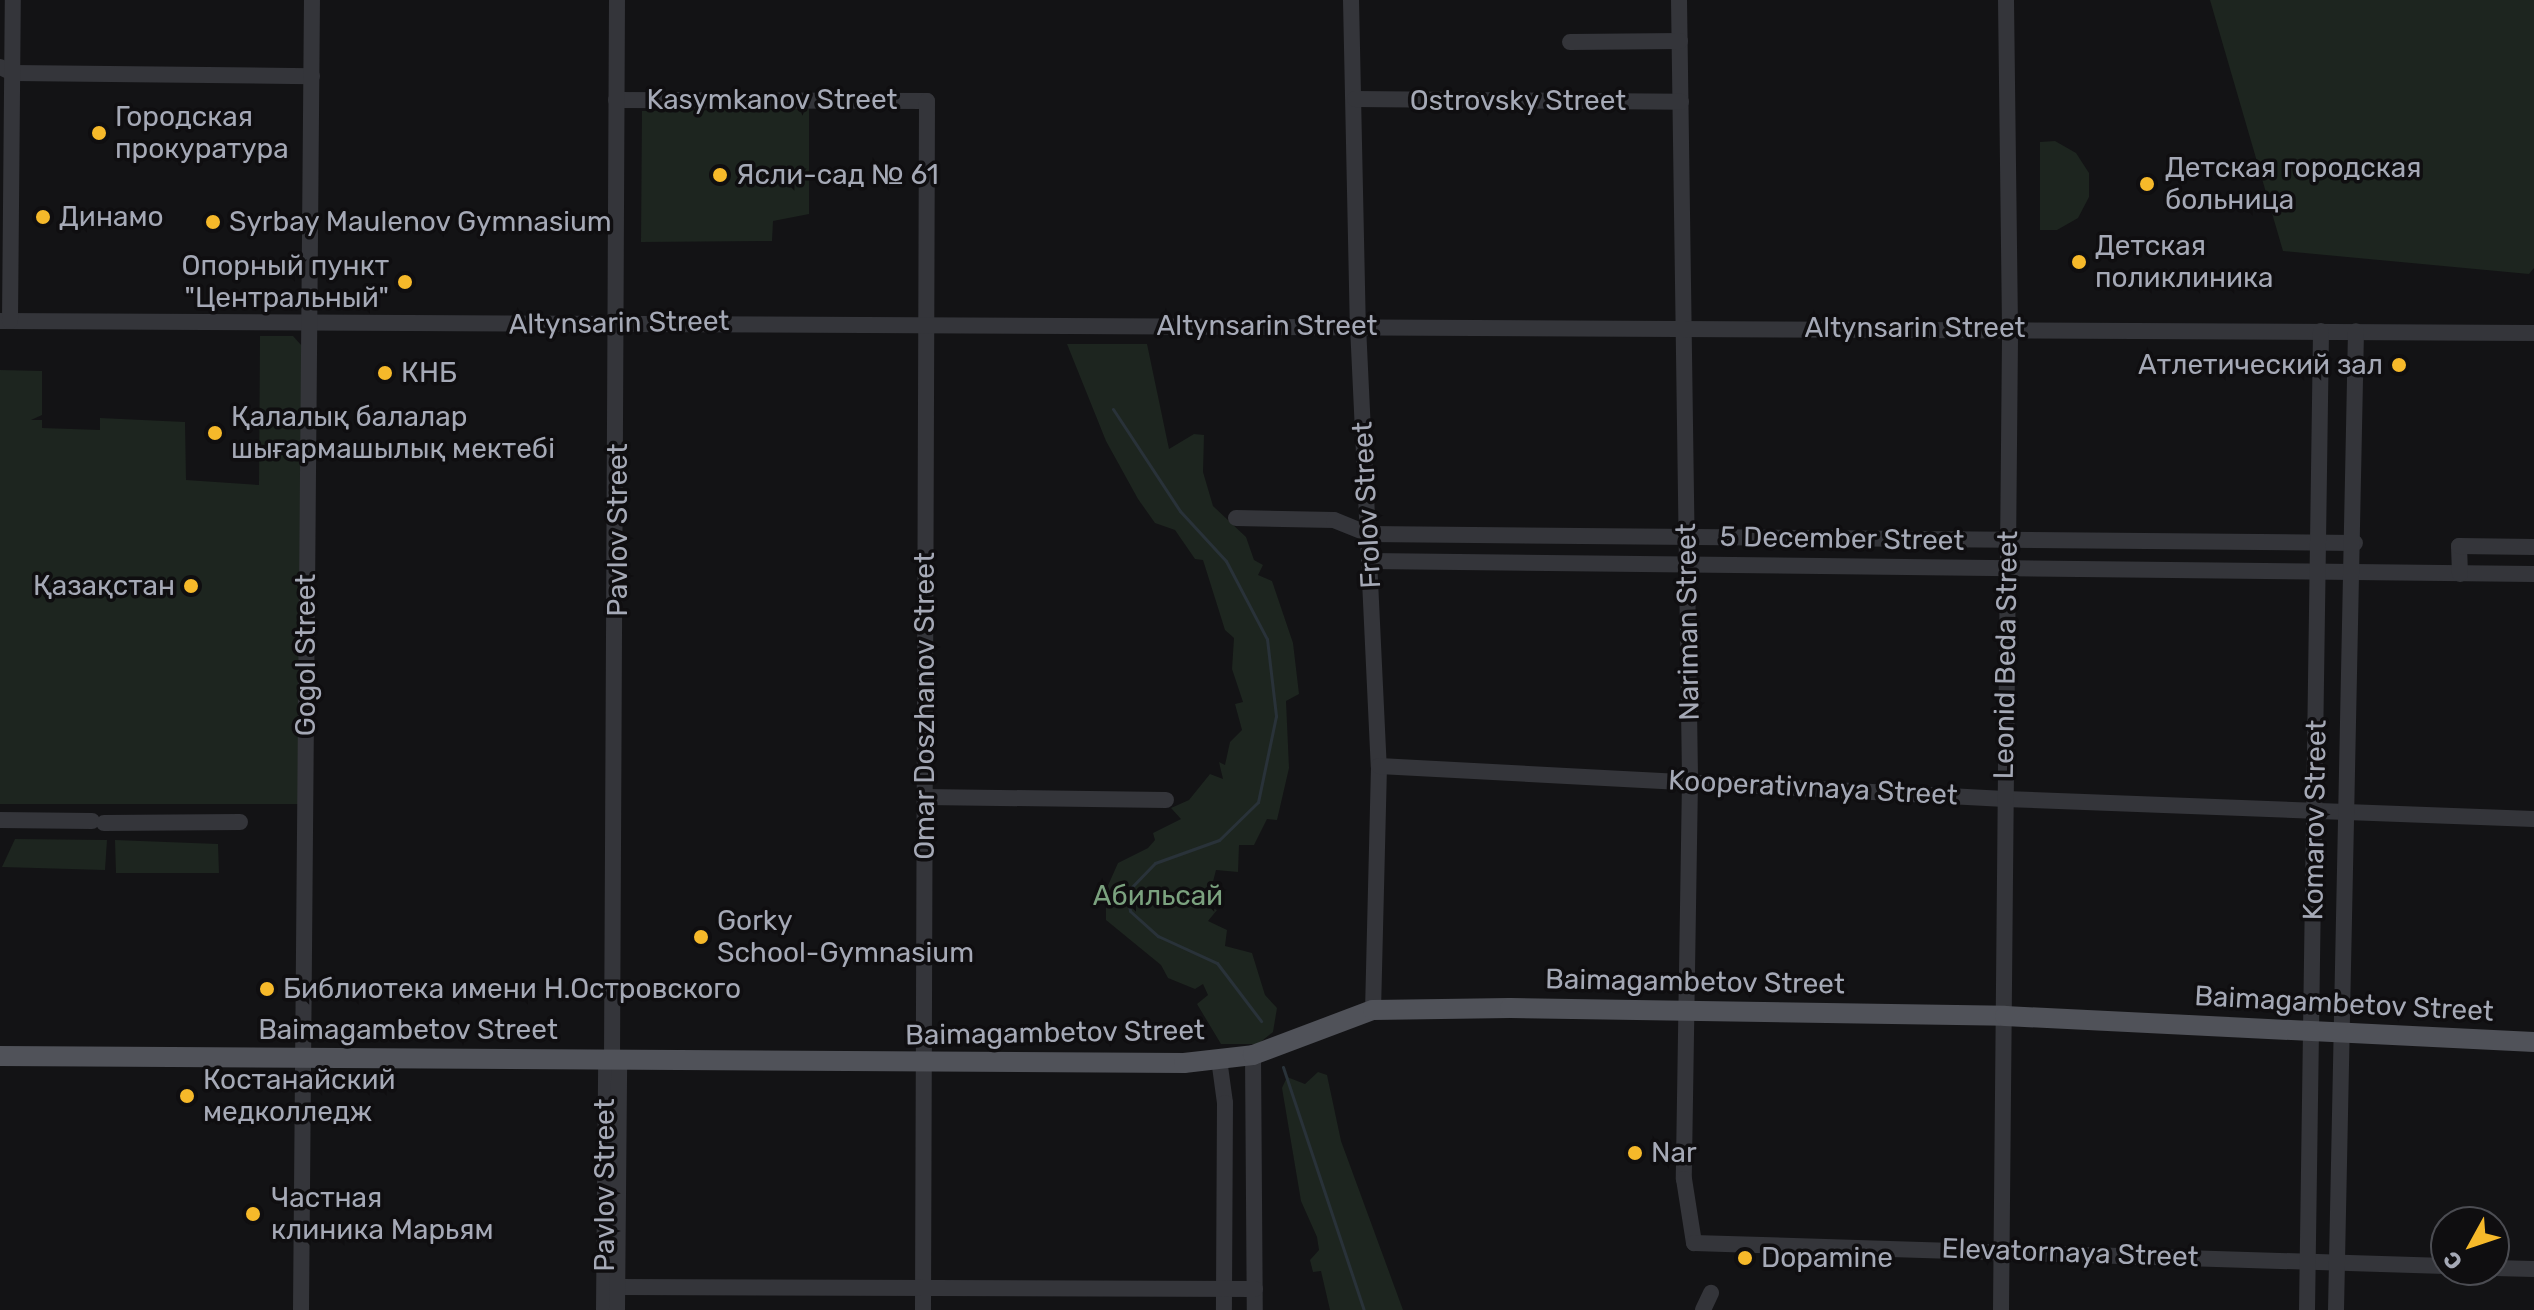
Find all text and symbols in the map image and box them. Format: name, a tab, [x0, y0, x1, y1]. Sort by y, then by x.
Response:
street label: Kasymkanov Street	[646, 83, 898, 117]
street label: Ostrovsky Street	[1409, 84, 1627, 118]
place label: Городская прокуратура	[115, 100, 289, 166]
marker: Городская прокуратура	[90, 124, 108, 142]
place label: Детская городская больница	[2165, 151, 2421, 217]
place label: Ясли-сад № 61	[736, 158, 939, 192]
marker: Ясли-сад № 61	[711, 166, 729, 184]
marker: Детская городская больница	[2136, 173, 2158, 195]
place label: Динамо	[59, 200, 164, 234]
place label: Syrbay Maulenov Gymnasium	[229, 205, 613, 239]
marker: Динамо	[34, 208, 52, 226]
marker: Syrbay Maulenov Gymnasium	[204, 213, 222, 231]
place label: Детская поликлиника	[2095, 229, 2274, 295]
place label: Опорный пункт "Центральный"	[182, 249, 389, 315]
marker: Детская поликлиника	[2070, 253, 2088, 271]
marker: Опорный пункт "Центральный"	[396, 273, 414, 291]
street label: Altynsarin Street	[508, 304, 730, 342]
street label: Altynsarin Street	[1157, 309, 1377, 343]
street label: Altynsarin Street	[1805, 311, 2025, 345]
place label: Атлетический зал	[2138, 348, 2383, 382]
place label: КНБ	[401, 356, 457, 390]
marker: Атлетический зал	[2390, 356, 2408, 374]
marker: КНБ	[376, 364, 394, 382]
place label: Қалалық балалар шығармашылық мектебі	[231, 400, 555, 466]
street label: Frolov Street	[1346, 420, 1388, 590]
marker: Қалалық балалар шығармашылық мектебі	[206, 424, 224, 442]
street label: Pavlov Street	[601, 443, 635, 617]
street label: 5 December Street	[1719, 520, 1965, 558]
street label: Nariman Street	[1669, 523, 1707, 721]
street label: Leonid Beda Street	[1987, 530, 2025, 780]
street label: Omar Doszhanov Street	[908, 551, 942, 861]
place label: Қазақстан	[33, 569, 175, 603]
street label: Gogol Street	[289, 574, 323, 736]
marker: Қазақстан	[182, 577, 200, 595]
street label: Komarov Street	[2296, 719, 2334, 921]
street label: Kooperativnaya Street	[1667, 764, 1959, 812]
park label: Абильсай	[1093, 879, 1223, 913]
place label: Gorky School-Gymnasium	[717, 904, 974, 970]
marker: Gorky School-Gymnasium	[692, 928, 710, 946]
street label: Baimagambetov Street	[1545, 963, 1845, 1001]
place label: Библиотека имени Н.Островского	[283, 972, 741, 1006]
street label: Baimagambetov Street	[2193, 979, 2495, 1029]
marker: Библиотека имени Н.Островского	[258, 980, 276, 998]
street label: Baimagambetov Street	[258, 1013, 558, 1047]
street label: Baimagambetov Street	[905, 1014, 1205, 1052]
place label: Костанайский медколледж	[203, 1063, 396, 1129]
marker: Костанайский медколледж	[178, 1087, 196, 1105]
street label: Pavlov Street	[588, 1098, 622, 1272]
place label: Nar	[1651, 1136, 1697, 1170]
marker: Nar	[1626, 1144, 1644, 1162]
place label: Частная клиника Марьям	[271, 1181, 493, 1247]
marker: Частная клиника Марьям	[242, 1203, 264, 1225]
north arrow	[2430, 1206, 2510, 1286]
street label: Elevatornaya Street	[1941, 1232, 2199, 1274]
place label: Dopamine	[1761, 1241, 1893, 1275]
text: С	[2437, 1246, 2468, 1275]
marker: Dopamine	[1736, 1249, 1754, 1267]

